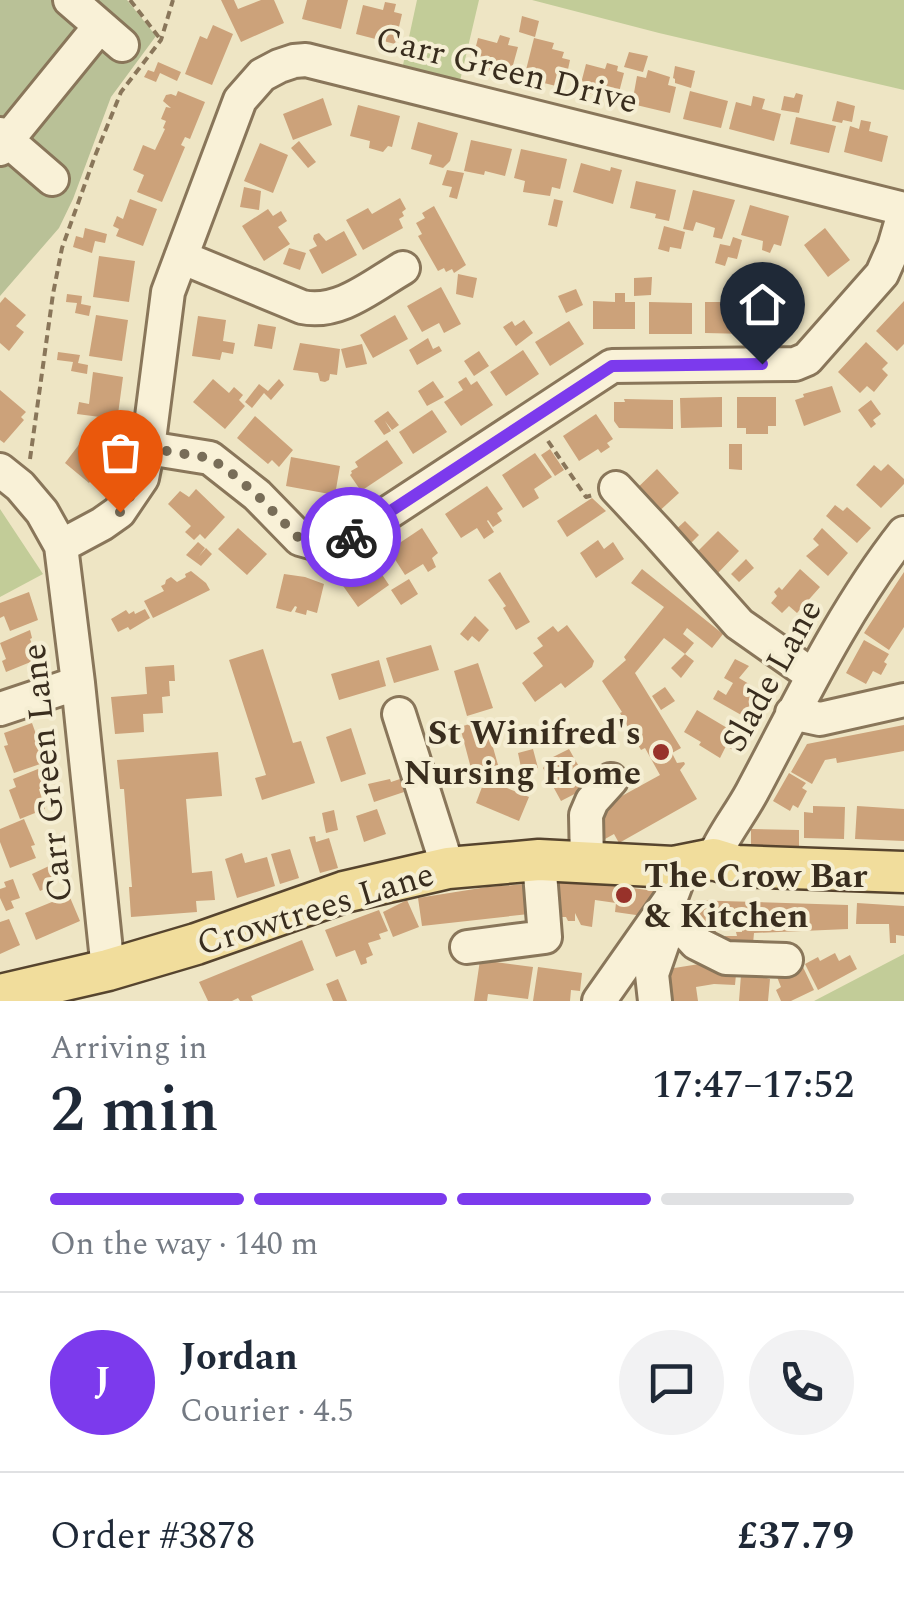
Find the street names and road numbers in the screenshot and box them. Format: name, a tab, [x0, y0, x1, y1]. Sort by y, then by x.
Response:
street label: Carr Green Drive	[370, 12, 643, 129]
street label: Slade Lane	[708, 590, 836, 762]
street label: Carr Green Lane	[8, 641, 87, 905]
street label: Crowtrees Lane	[190, 848, 441, 971]

